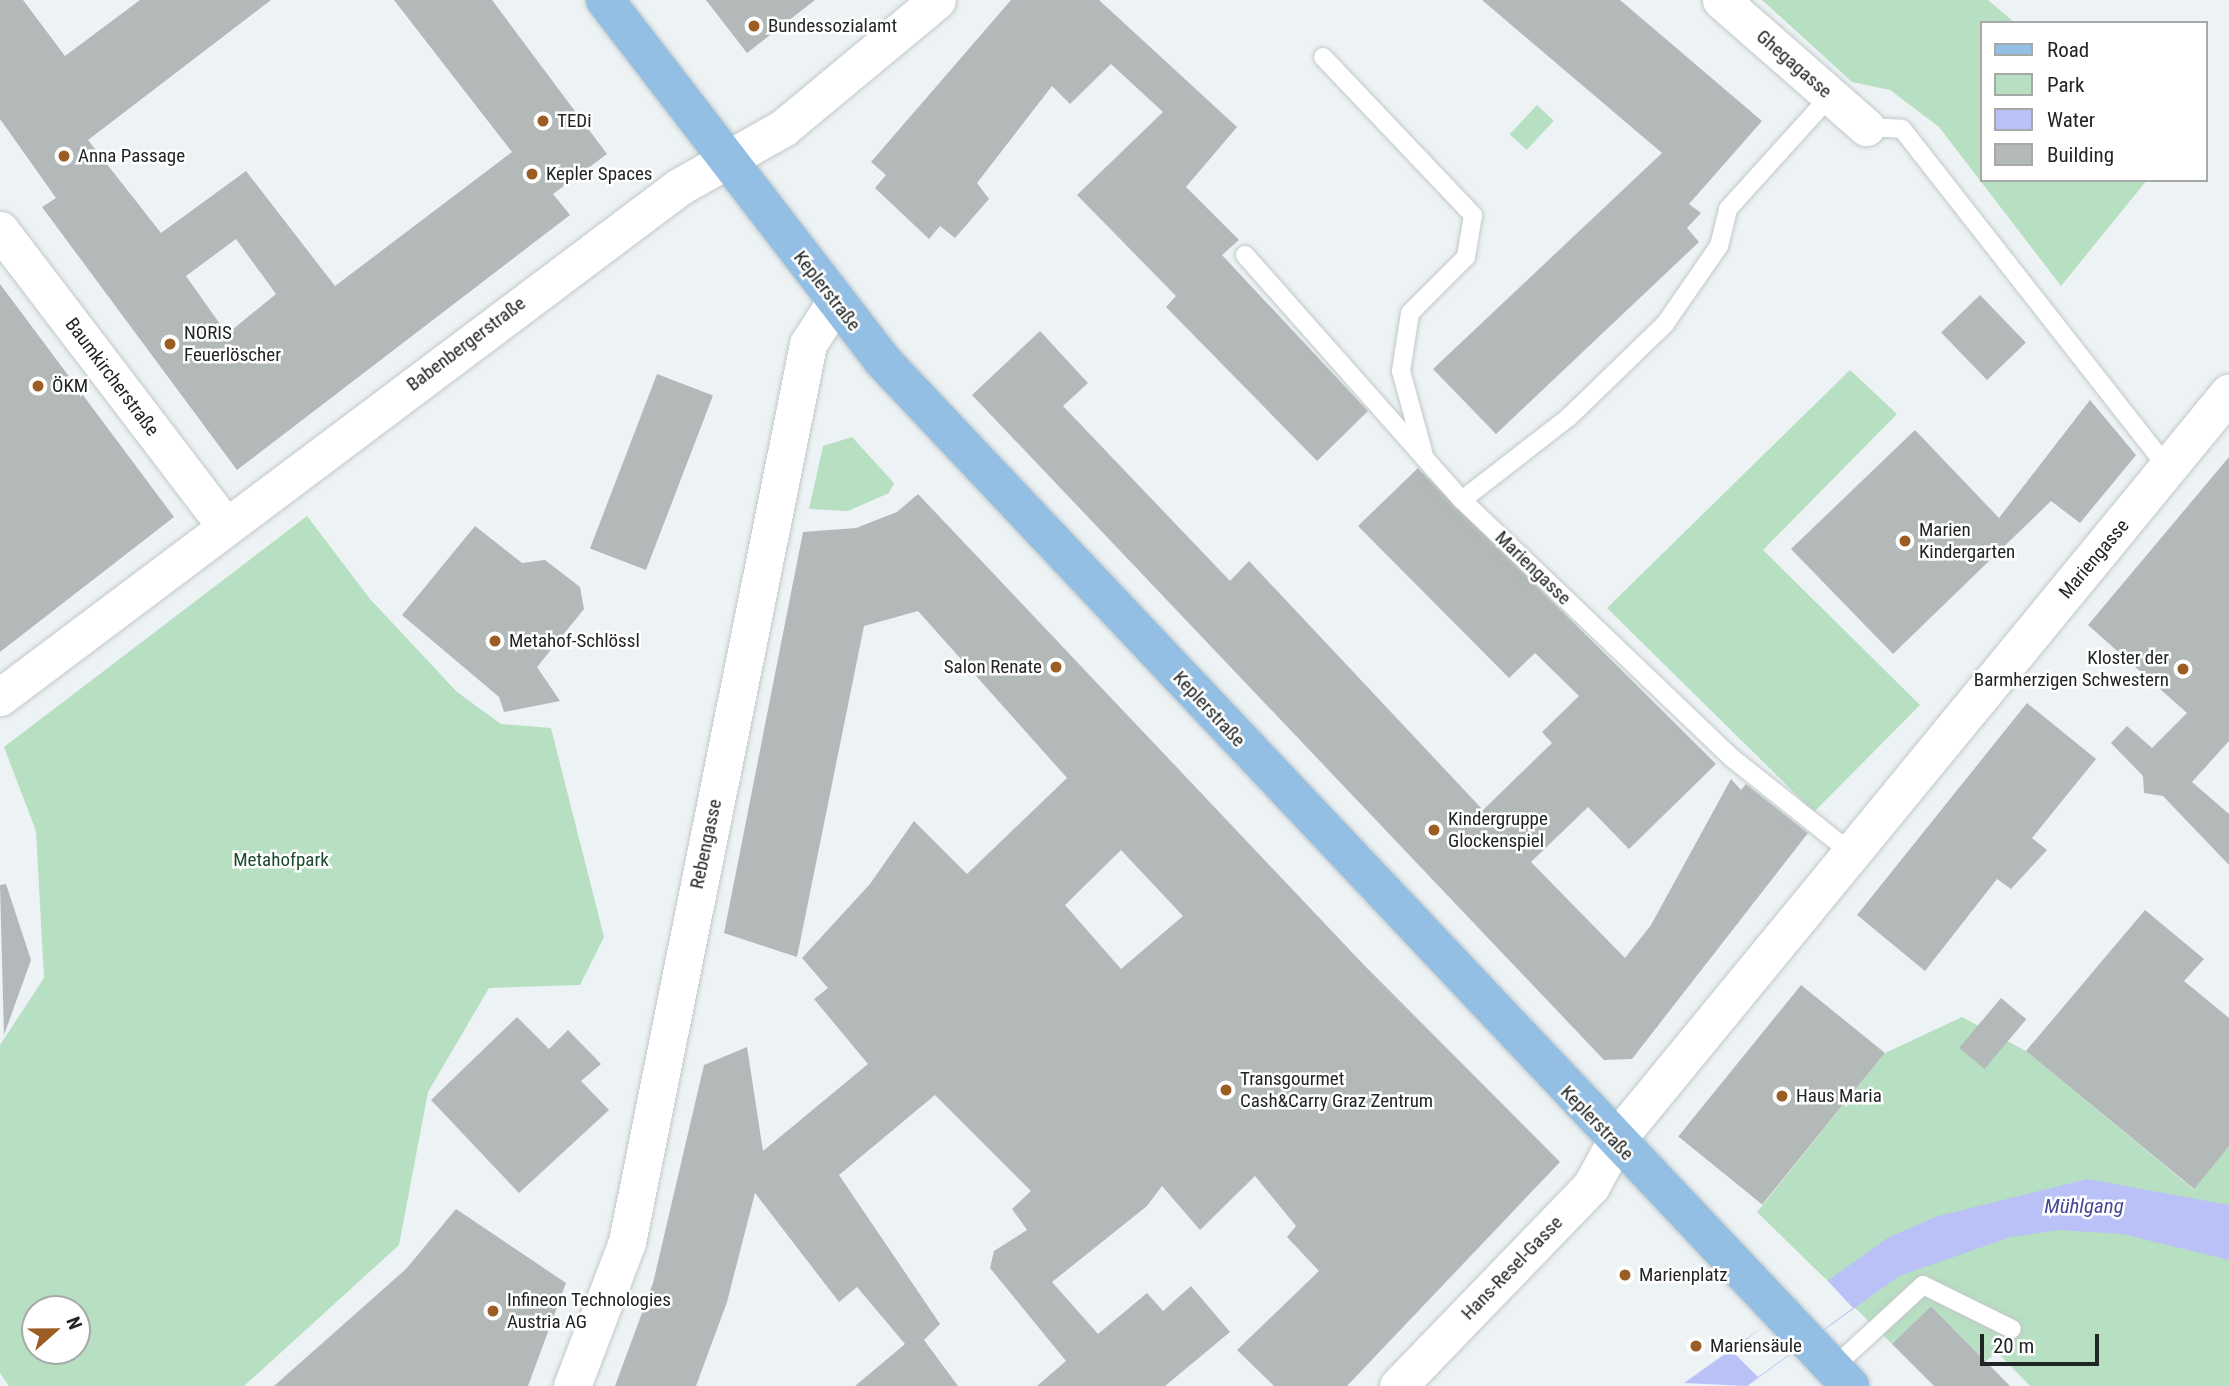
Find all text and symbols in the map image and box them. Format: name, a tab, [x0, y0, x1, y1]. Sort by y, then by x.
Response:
place label: Bundessozialamt	[768, 15, 897, 37]
marker: Bundessozialamt	[746, 18, 762, 34]
legend	[1980, 21, 2208, 182]
street label: Ghegagasse	[1752, 25, 1836, 103]
text: Road	[2047, 38, 2089, 62]
text: Park	[2047, 73, 2084, 97]
text: Water	[2047, 108, 2095, 132]
place label: TEDi	[557, 110, 592, 132]
marker: TEDi	[535, 113, 551, 129]
text: Building	[2047, 143, 2114, 167]
place label: Anna Passage	[78, 145, 185, 167]
marker: Anna Passage	[56, 148, 72, 164]
place label: Kepler Spaces	[546, 163, 652, 185]
marker: Kepler Spaces	[524, 166, 540, 182]
street label: Keplerstraße	[789, 247, 865, 335]
street label: Babenbergerstraße	[402, 292, 530, 396]
street label: Baumkircherstraße	[60, 314, 164, 440]
place label: NORIS Feuerlöscher	[184, 322, 281, 366]
marker: NORIS Feuerlöscher	[162, 336, 178, 352]
place label: ÖKM	[52, 375, 88, 397]
marker: ÖKM	[30, 378, 46, 394]
street label: Mariengasse	[2054, 515, 2134, 603]
place label: Marien Kindergarten	[1919, 519, 2015, 563]
street label: Mariengasse	[1490, 526, 1576, 610]
marker: Marien Kindergarten	[1897, 533, 1913, 549]
place label: Metahof-Schlössl	[509, 630, 640, 652]
marker: Metahof-Schlössl	[487, 633, 503, 649]
place label: Kloster der Barmherzigen Schwestern	[1974, 647, 2169, 691]
place label: Salon Renate	[944, 656, 1042, 678]
marker: Salon Renate	[1048, 659, 1064, 675]
marker: Kloster der Barmherzigen Schwestern	[2175, 661, 2191, 677]
street label: Keplerstraße	[1168, 666, 1250, 752]
street label: Rebengasse	[685, 797, 727, 891]
place label: Kindergruppe Glockenspiel	[1448, 808, 1548, 852]
marker: Kindergruppe Glockenspiel	[1426, 822, 1442, 838]
park label: Metahofpark	[233, 849, 329, 871]
place label: Transgourmet Cash&Carry Graz Zentrum	[1240, 1068, 1433, 1112]
street label: Keplerstraße	[1556, 1081, 1638, 1165]
marker: Transgourmet Cash&Carry Graz Zentrum	[1218, 1082, 1234, 1098]
place label: Haus Maria	[1796, 1085, 1882, 1107]
marker: Haus Maria	[1774, 1088, 1790, 1104]
water label: Mühlgang	[2044, 1193, 2124, 1219]
street label: Hans-Resel-Gasse	[1457, 1211, 1567, 1325]
place label: Marienplatz	[1639, 1264, 1728, 1286]
marker: Marienplatz	[1617, 1267, 1633, 1283]
place label: Infineon Technologies Austria AG	[507, 1289, 671, 1333]
north arrow	[21, 1295, 91, 1365]
marker: Infineon Technologies Austria AG	[485, 1303, 501, 1319]
text: N	[61, 1313, 87, 1333]
scale bar	[1984, 1320, 2103, 1364]
text: 20 m	[1993, 1334, 2034, 1358]
place label: Mariensäule	[1710, 1335, 1802, 1357]
marker: Mariensäule	[1688, 1338, 1704, 1354]

